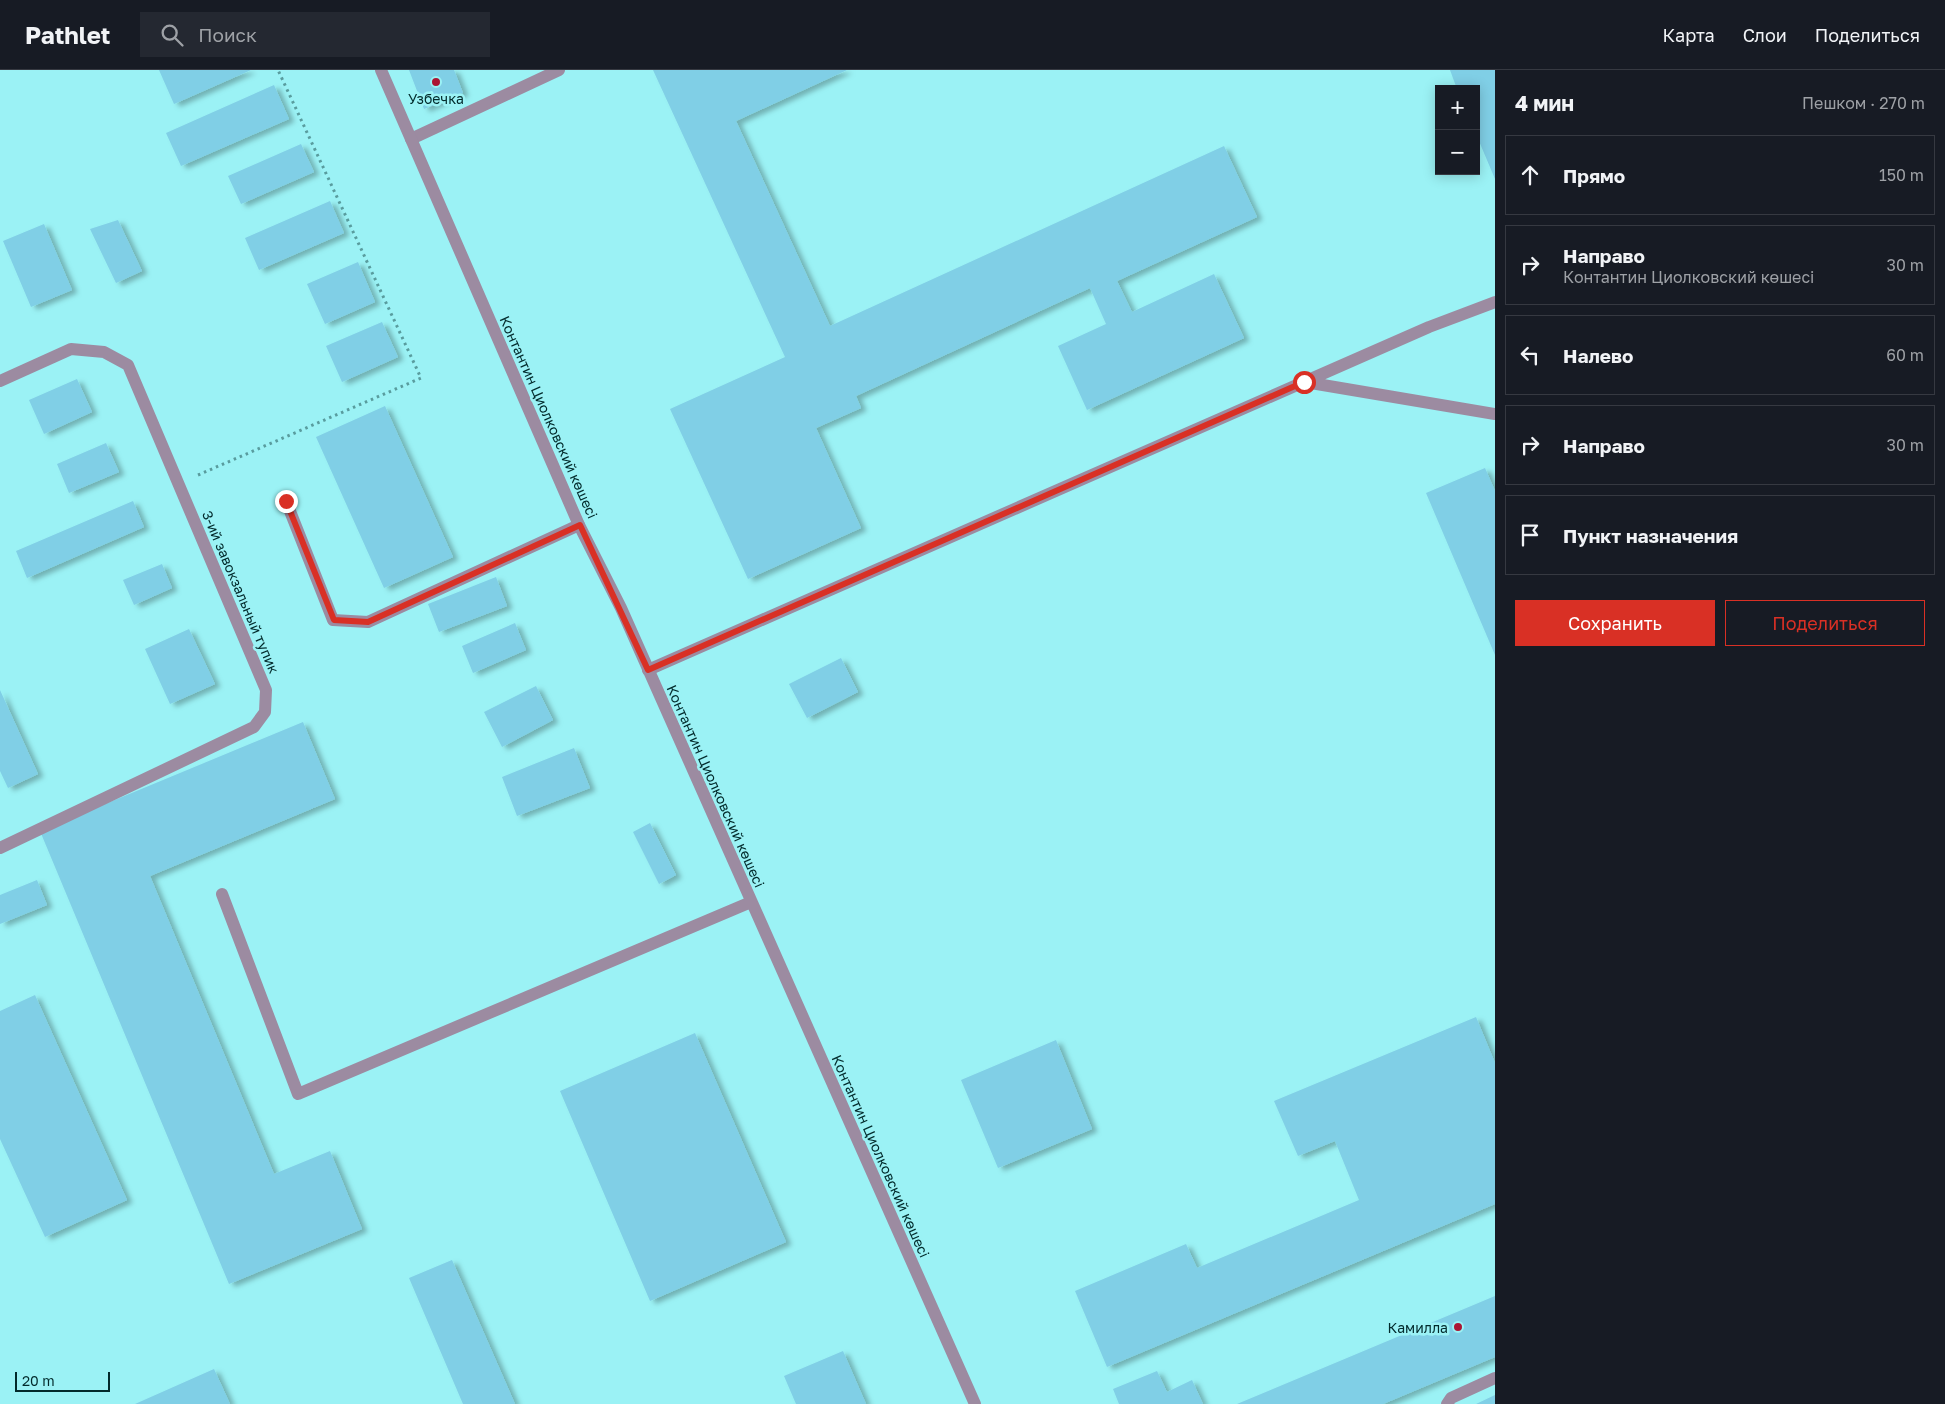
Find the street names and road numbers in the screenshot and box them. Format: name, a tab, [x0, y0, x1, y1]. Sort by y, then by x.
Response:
street label: Контантин Циолковский көшесі	[496, 313, 602, 521]
street label: 3-ий завокзальный тупик	[199, 508, 283, 676]
street label: Контантин Циолковский көшесі	[663, 682, 769, 890]
street label: Контантин Циолковский көшесі	[828, 1052, 934, 1260]

